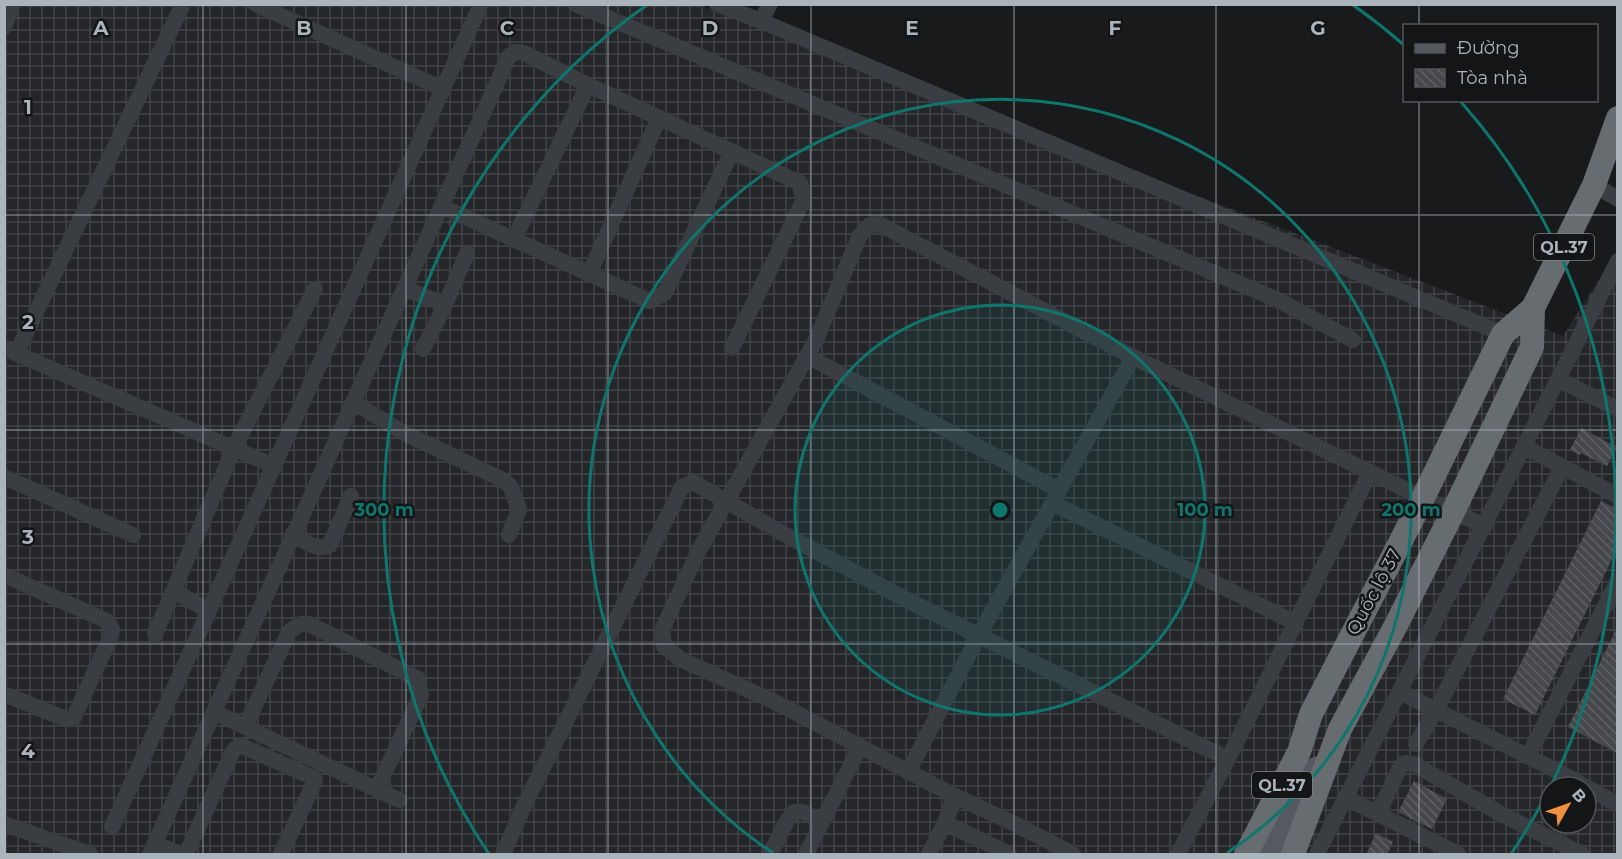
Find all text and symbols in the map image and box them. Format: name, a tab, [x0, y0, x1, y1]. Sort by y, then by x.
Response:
text: A	[92, 16, 109, 40]
text: B	[296, 16, 312, 40]
text: C	[500, 16, 515, 40]
text: D	[702, 16, 718, 40]
text: E	[905, 16, 919, 40]
text: F	[1109, 16, 1122, 40]
text: G	[1310, 16, 1326, 40]
legend	[1403, 24, 1598, 102]
text: Đường	[1457, 37, 1520, 59]
text: Tòa nhà	[1457, 67, 1528, 89]
text: 1	[24, 95, 32, 119]
road number: QL.37	[1534, 234, 1594, 260]
text: 2	[22, 310, 34, 334]
text: 300 m	[353, 499, 414, 521]
text: 100 m	[1177, 499, 1233, 521]
text: 200 m	[1381, 499, 1441, 521]
centre of rings	[990, 500, 1010, 520]
text: 3	[21, 525, 34, 549]
street label: Quốc lộ 37	[1342, 545, 1406, 639]
text: 4	[21, 739, 35, 763]
road number: QL.37	[1252, 772, 1312, 798]
north arrow	[1538, 775, 1598, 835]
text: B	[1568, 785, 1590, 806]

